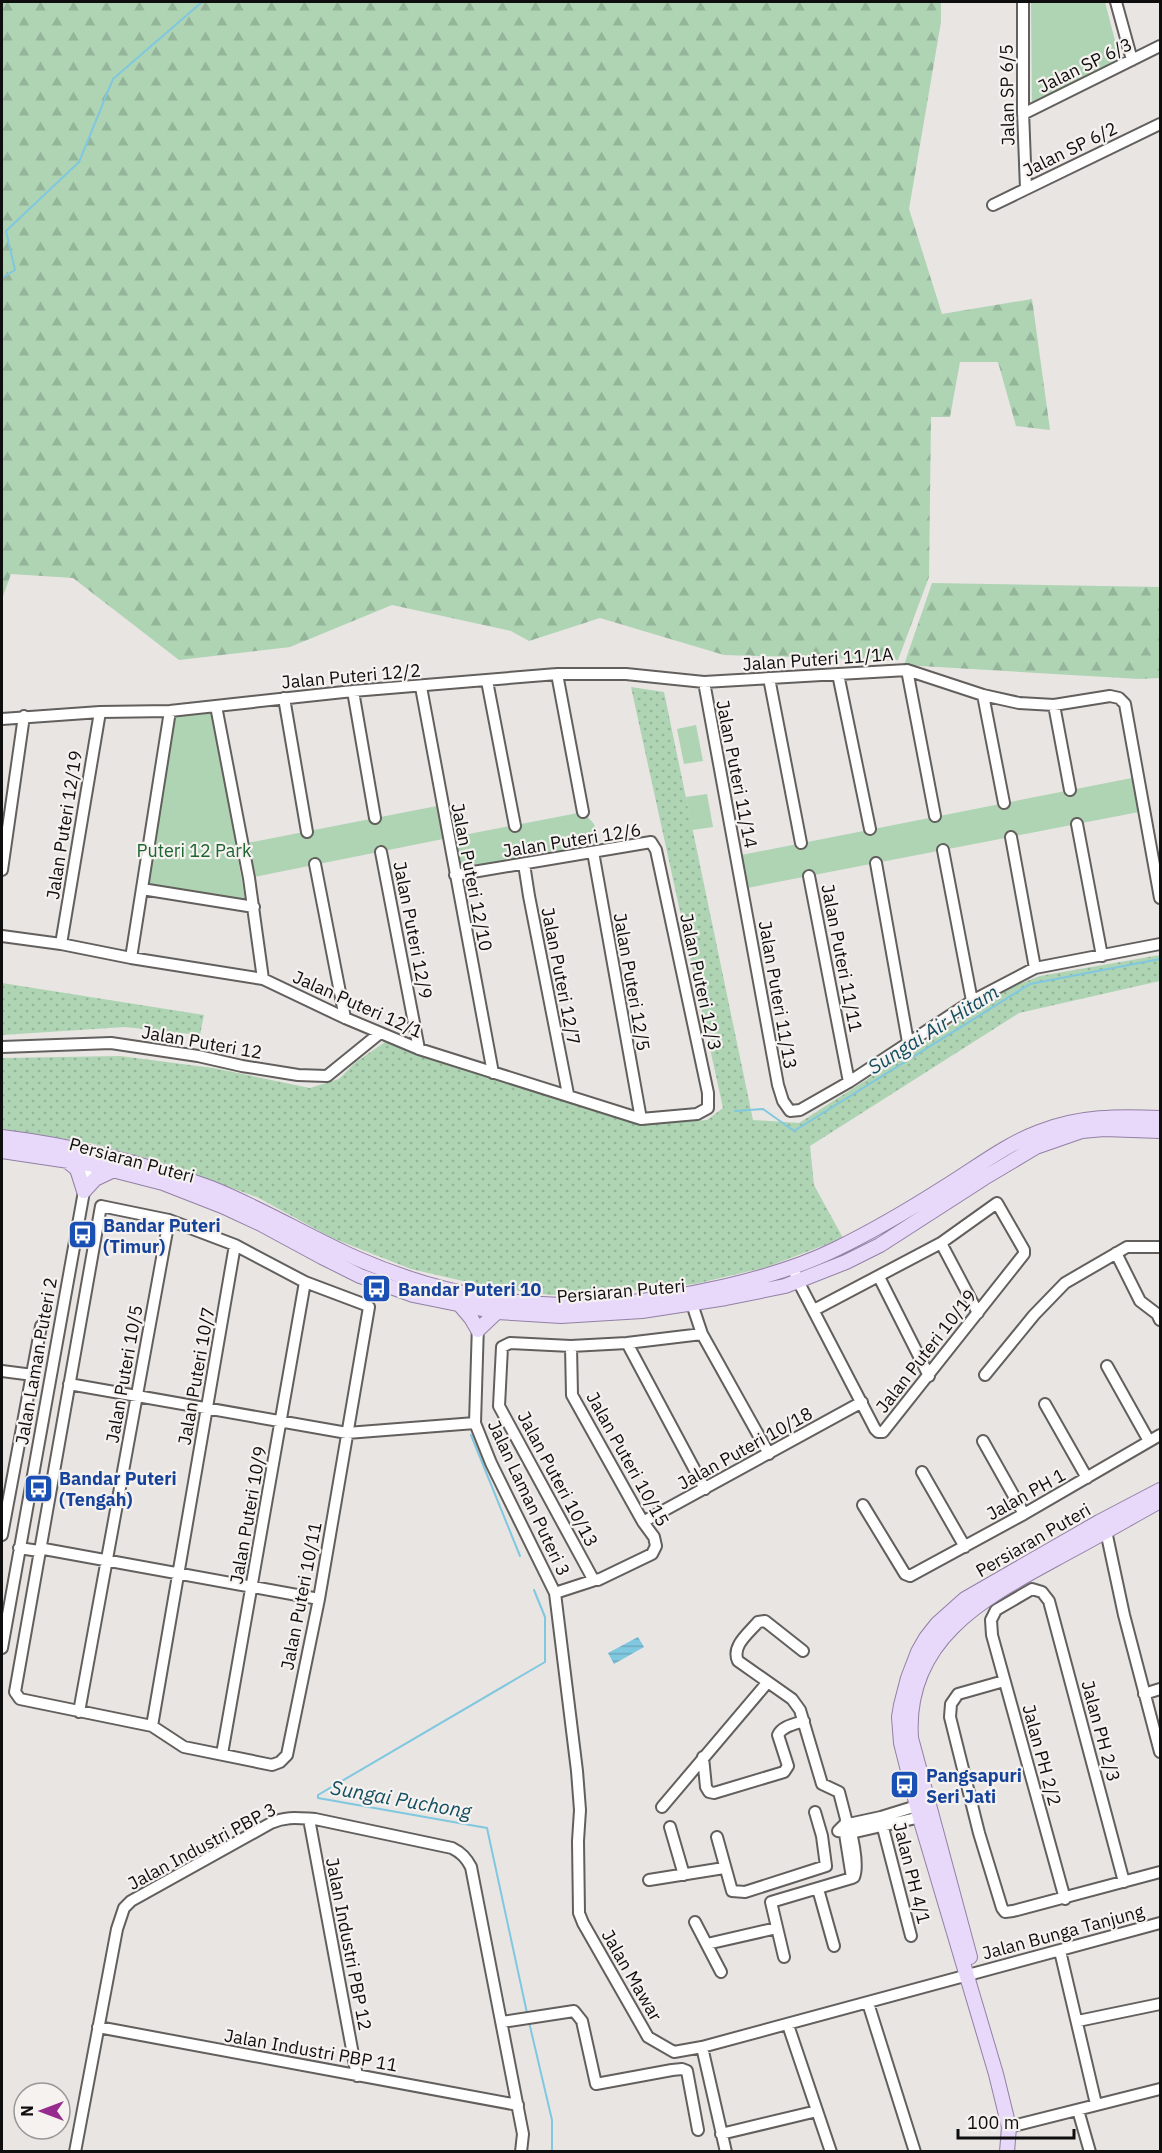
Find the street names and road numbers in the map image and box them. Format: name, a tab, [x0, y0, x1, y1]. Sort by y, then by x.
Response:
street label: Jalan SP 6/3	[1034, 32, 1136, 98]
street label: Jalan SP 6/5	[995, 44, 1019, 146]
street label: Jalan SP 6/2	[1019, 116, 1121, 182]
street label: Jalan Puteri 11/1A	[742, 642, 895, 676]
street label: Jalan Puteri 12/2	[280, 658, 422, 694]
street label: Jalan Puteri 11/14	[711, 698, 763, 850]
street label: Jalan Puteri 12/19	[41, 749, 87, 901]
street label: Jalan Puteri 12/10	[446, 801, 498, 953]
street label: Jalan Puteri 12/6	[501, 818, 643, 862]
street label: Jalan Puteri 12/9	[388, 859, 438, 1001]
street label: Jalan Puteri 11/11	[816, 882, 868, 1034]
street label: Jalan Puteri 12/7	[536, 905, 586, 1047]
street label: Jalan Puteri 12/5	[609, 911, 655, 1053]
street label: Jalan Puteri 12/3	[675, 911, 727, 1053]
street label: Jalan Puteri 11/13	[754, 919, 802, 1071]
street label: Jalan Puteri 12/1	[290, 965, 426, 1043]
street label: Jalan Puteri 12	[140, 1020, 264, 1064]
street label: Persiaran Puteri	[67, 1132, 197, 1188]
street label: Persiaran Puteri	[556, 1274, 686, 1308]
street label: Jalan Laman Puteri 2	[10, 1275, 62, 1447]
street label: Jalan Puteri 10/19	[871, 1285, 981, 1417]
street label: Jalan Puteri 10/5	[101, 1303, 147, 1445]
street label: Jalan Puteri 10/7	[173, 1305, 219, 1447]
street label: Jalan Puteri 10/15	[581, 1388, 675, 1530]
street label: Jalan Puteri 10/18	[674, 1401, 816, 1495]
street label: Jalan Puteri 10/13	[513, 1407, 603, 1551]
street label: Jalan Laman Puteri 3	[483, 1416, 575, 1580]
street label: Jalan Puteri 10/9	[225, 1444, 271, 1586]
street label: Jalan PH 1	[983, 1463, 1069, 1525]
street label: Persiaran Puteri	[971, 1498, 1095, 1582]
street label: Jalan Puteri 10/11	[275, 1520, 327, 1672]
street label: Jalan PH 2/3	[1076, 1678, 1126, 1784]
street label: Jalan PH 2/2	[1017, 1702, 1067, 1808]
street label: Jalan Industri PBP 3	[124, 1797, 280, 1895]
street label: Jalan PH 4/1	[888, 1820, 936, 1926]
street label: Jalan Industri PBP 12	[321, 1856, 377, 2032]
street label: Jalan Bunga Tanjung	[980, 1899, 1147, 1965]
street label: Jalan Mawar	[597, 1925, 668, 2025]
street label: Jalan Industri PBP 11	[223, 2023, 399, 2077]

